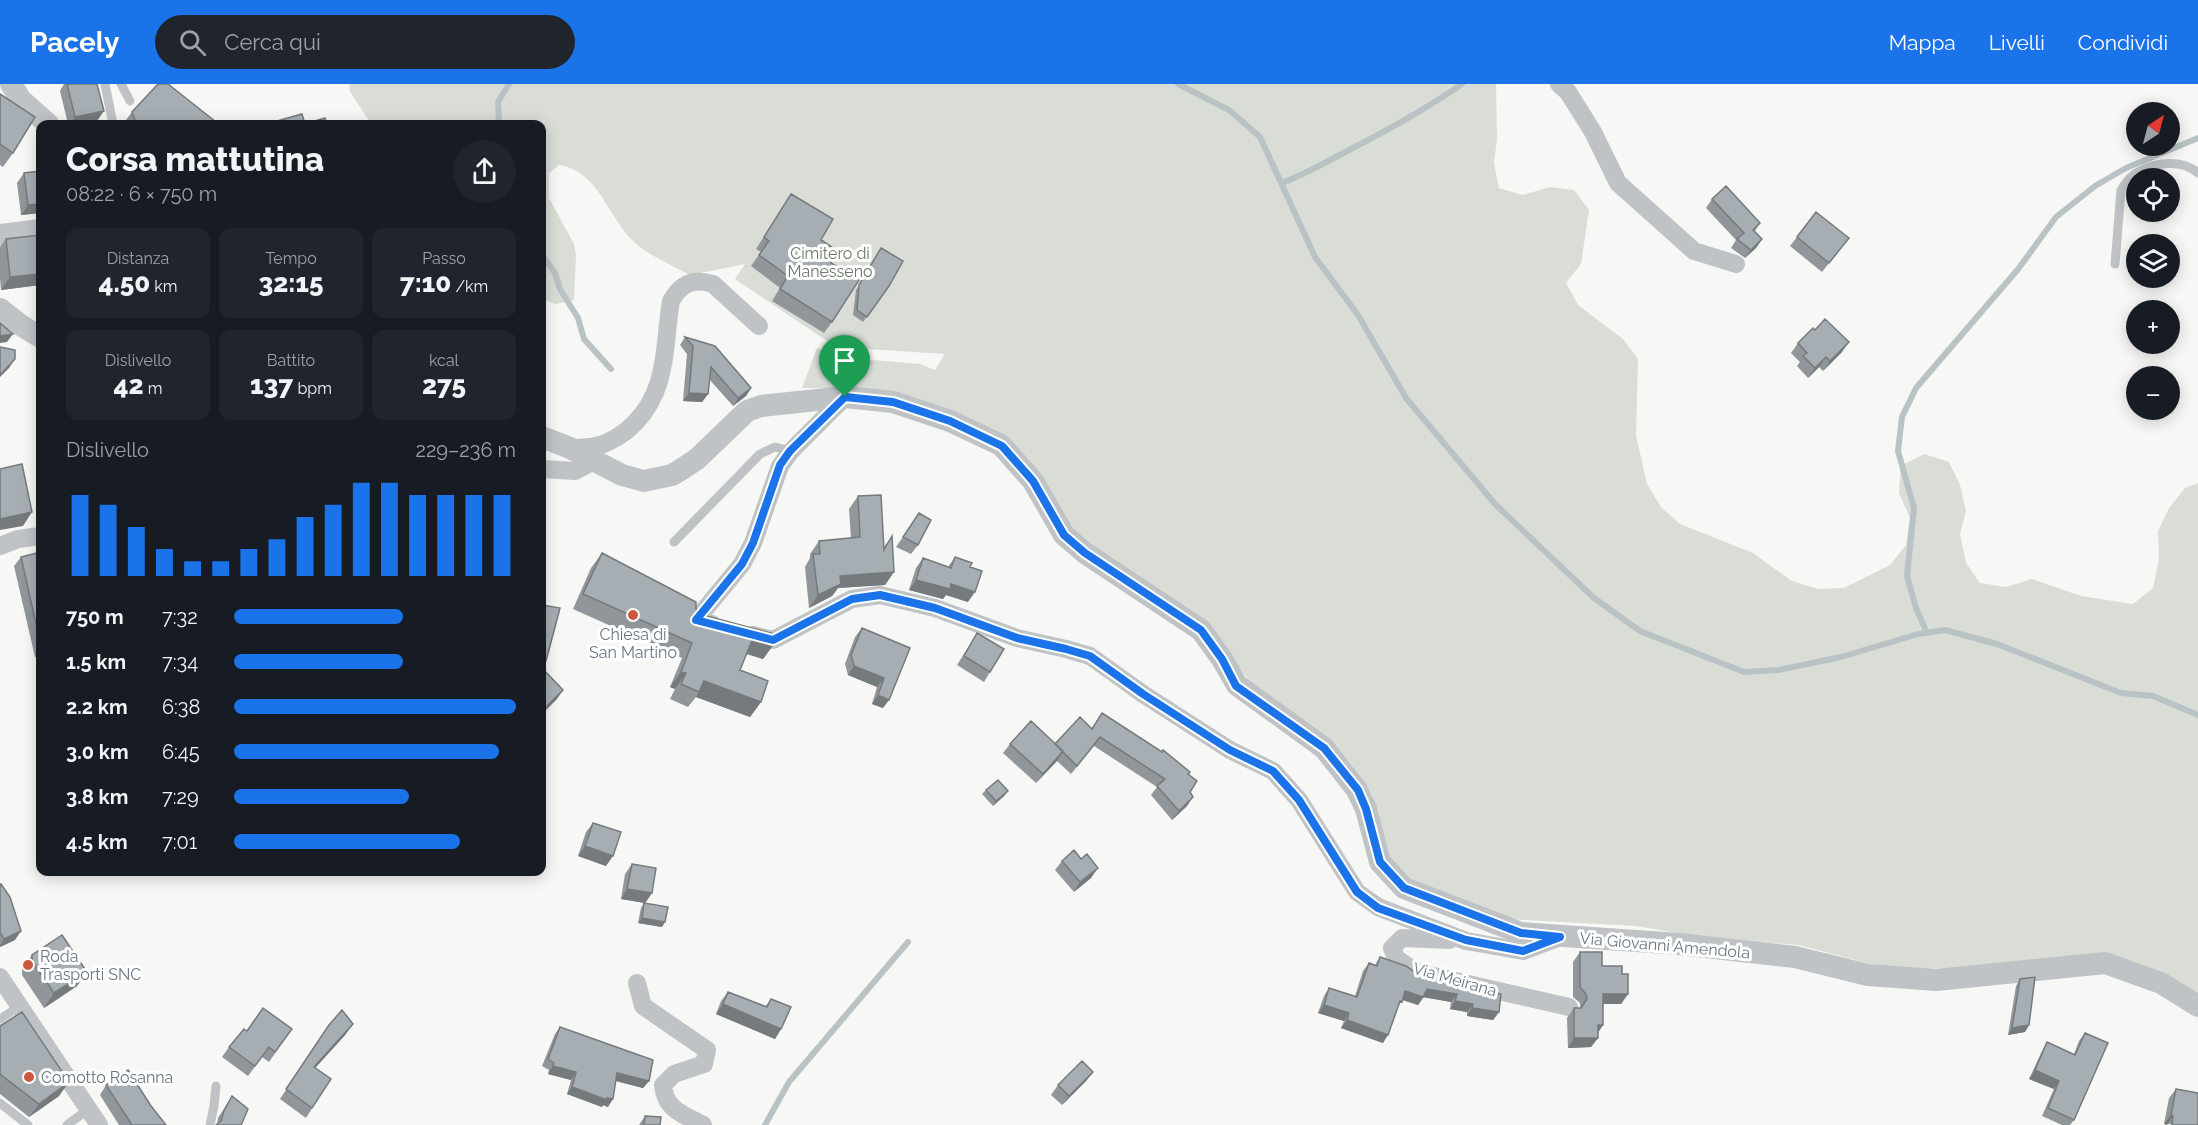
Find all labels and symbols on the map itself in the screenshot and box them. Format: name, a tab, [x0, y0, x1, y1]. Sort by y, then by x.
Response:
north arrow	[2126, 102, 2180, 156]
park label: Cimitero di Manesseno	[787, 244, 873, 281]
pin	[819, 335, 870, 397]
marker: Chiesa di San Martino	[626, 608, 640, 622]
place label: Chiesa di San Martino	[589, 625, 677, 662]
street label: Via Giovanni Amendola	[1579, 929, 1751, 962]
place label: Roda Trasporti SNC	[40, 947, 141, 984]
marker: Roda Trasporti SNC	[21, 958, 35, 972]
street label: Via Meirana	[1411, 958, 1499, 1001]
place label: Comotto Rosanna	[41, 1068, 173, 1087]
marker: Comotto Rosanna	[22, 1070, 36, 1084]

